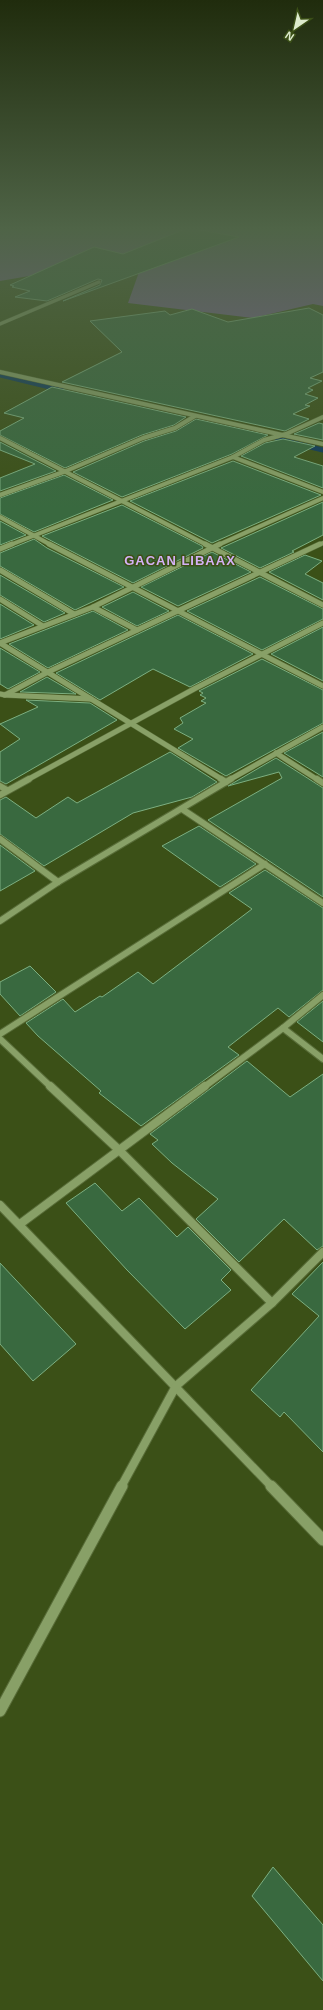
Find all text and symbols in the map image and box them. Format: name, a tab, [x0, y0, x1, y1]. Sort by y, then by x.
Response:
north arrow	[275, 8, 315, 48]
text: N	[283, 29, 296, 43]
district label: GACAN LIBAAX	[124, 553, 236, 568]

